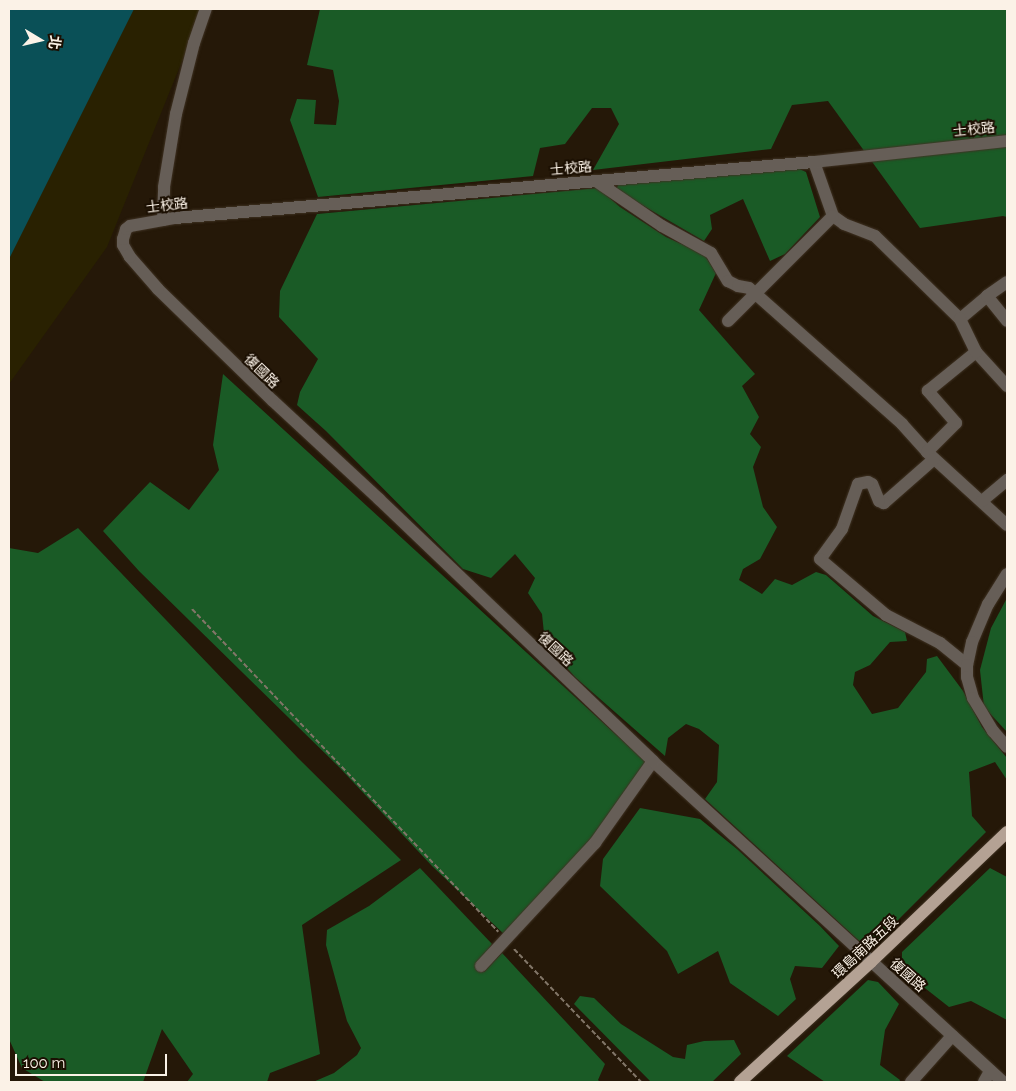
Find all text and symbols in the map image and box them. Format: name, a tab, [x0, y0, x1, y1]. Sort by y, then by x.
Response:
north arrow	[15, 15, 65, 65]
text: 北	[46, 34, 64, 51]
street label: 士校路	[952, 118, 996, 140]
street label: 士校路	[549, 158, 593, 178]
street label: 士校路	[145, 194, 189, 216]
street label: 復國路	[241, 350, 283, 392]
street label: 復國路	[535, 629, 577, 669]
street label: 環島南路五段	[829, 912, 901, 982]
street label: 復國路	[887, 955, 929, 995]
scale bar	[18, 1044, 170, 1076]
text: 100 m	[23, 1054, 65, 1072]

